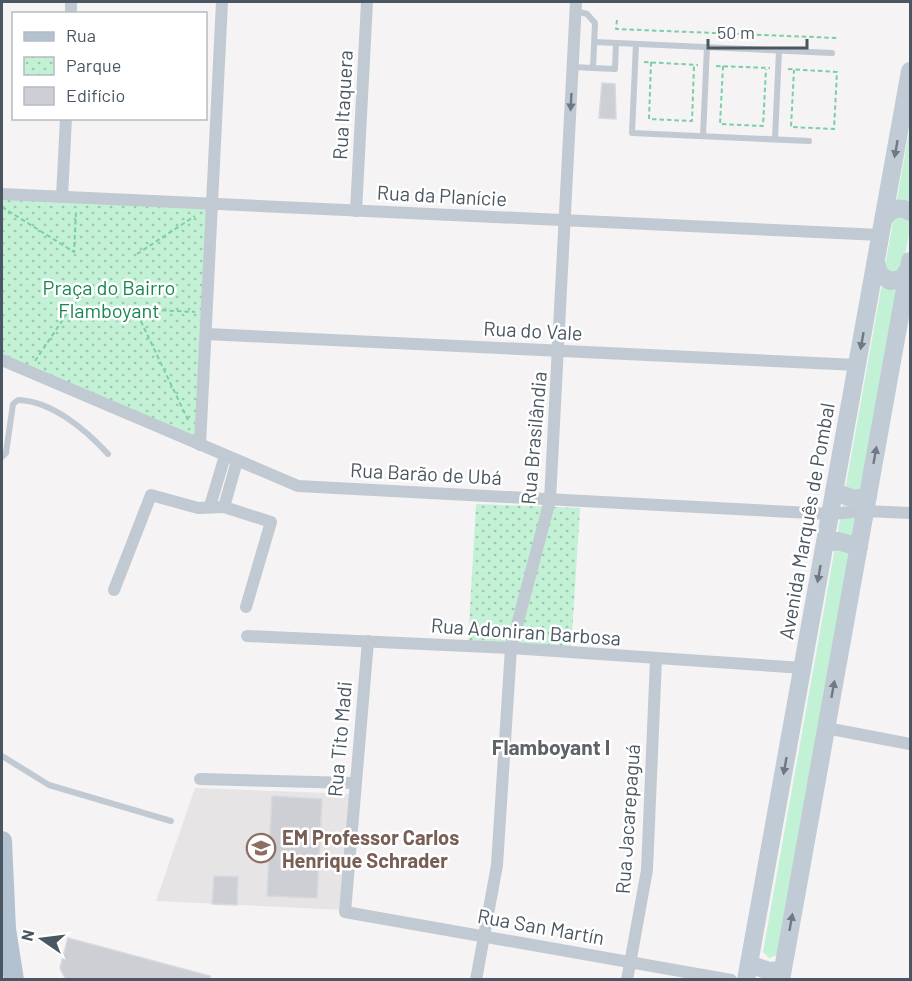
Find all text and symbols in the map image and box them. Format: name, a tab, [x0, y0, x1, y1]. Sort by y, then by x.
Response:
legend	[12, 12, 207, 120]
scale bar	[708, 12, 807, 50]
text: 50 m	[717, 21, 755, 43]
text: Rua	[66, 24, 96, 46]
street label: Rua Itaquera	[327, 50, 357, 160]
text: Parque	[66, 54, 121, 76]
text: Edifício	[66, 84, 125, 106]
one-way arrow	[566, 92, 575, 111]
one-way arrow	[891, 140, 900, 159]
street label: Rua da Planície	[376, 180, 508, 210]
park label: Praça do Bairro Flamboyant	[43, 275, 175, 322]
street label: Rua do Vale	[483, 315, 583, 345]
one-way arrow	[857, 332, 866, 351]
street label: Rua Brasilândia	[515, 370, 551, 506]
street label: Avenida Marquês de Pombal	[773, 401, 839, 641]
one-way arrow	[871, 446, 880, 465]
street label: Rua Barão de Ubá	[350, 457, 502, 489]
one-way arrow	[814, 565, 823, 584]
street label: Rua Adoniran Barbosa	[430, 612, 622, 650]
one-way arrow	[829, 679, 838, 698]
street label: Rua Tito Madi	[322, 680, 356, 798]
district label: Flamboyant I	[492, 734, 610, 759]
street label: Rua Jacarepaguá	[610, 743, 644, 895]
one-way arrow	[780, 757, 789, 776]
place label: EM Professor Carlos Henrique Schrader	[282, 825, 459, 872]
school or university icon: EM Professor Carlos Henrique Schrader	[245, 832, 277, 864]
street label: Rua San Martín	[476, 903, 606, 949]
north arrow	[12, 909, 72, 969]
one-way arrow	[787, 912, 796, 931]
text: N	[16, 928, 37, 943]

